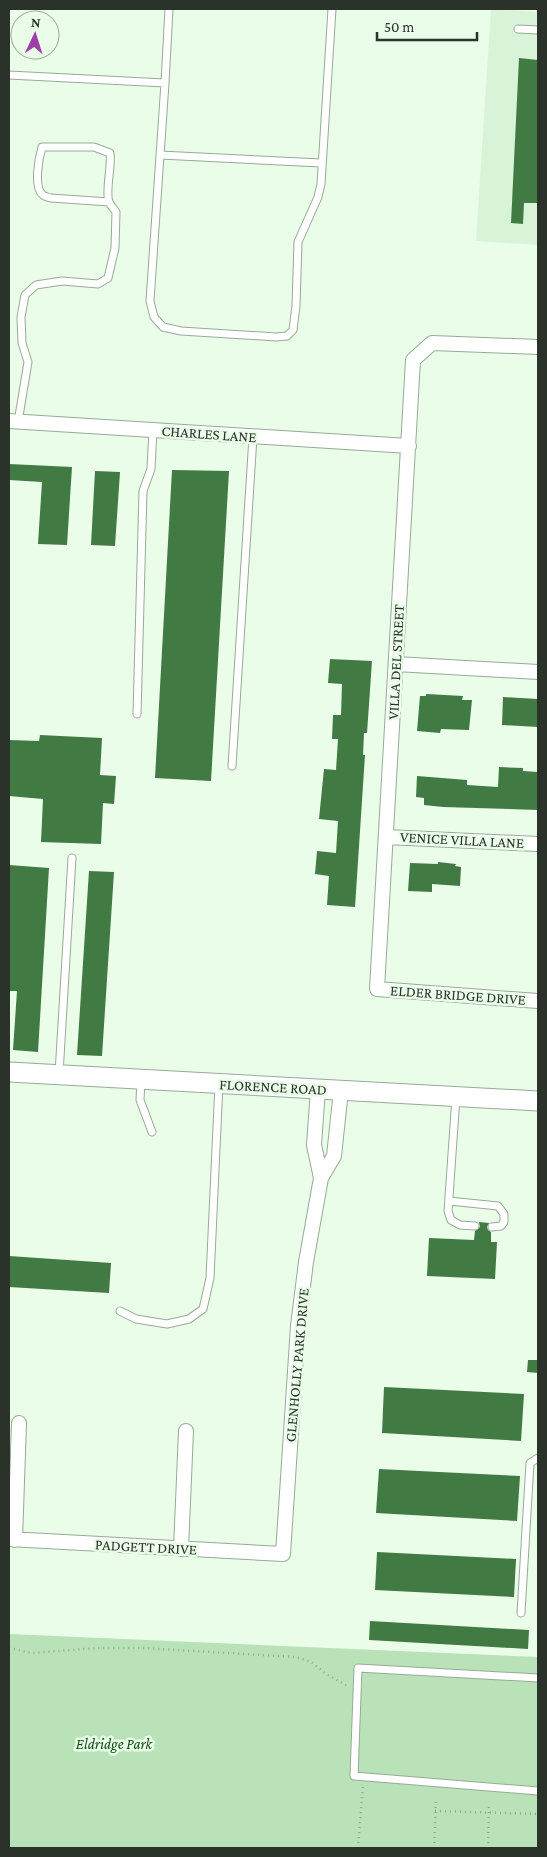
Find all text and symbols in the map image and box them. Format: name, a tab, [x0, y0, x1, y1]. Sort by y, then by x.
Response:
north arrow	[10, 10, 60, 60]
scale bar	[377, 10, 477, 42]
text: N	[31, 14, 42, 30]
text: 50 m	[384, 19, 414, 35]
street label: CHARLES LANE	[161, 423, 257, 445]
street label: VILLA DEL STREET	[385, 604, 407, 720]
street label: VENICE VILLA LANE	[399, 829, 525, 851]
street label: ELDER BRIDGE DRIVE	[390, 982, 526, 1008]
street label: FLORENCE ROAD	[219, 1076, 327, 1098]
street label: GLENHOLLY PARK DRIVE	[282, 1287, 312, 1443]
street label: PADGETT DRIVE	[95, 1536, 197, 1558]
park label: Eldridge Park	[76, 1736, 154, 1753]

